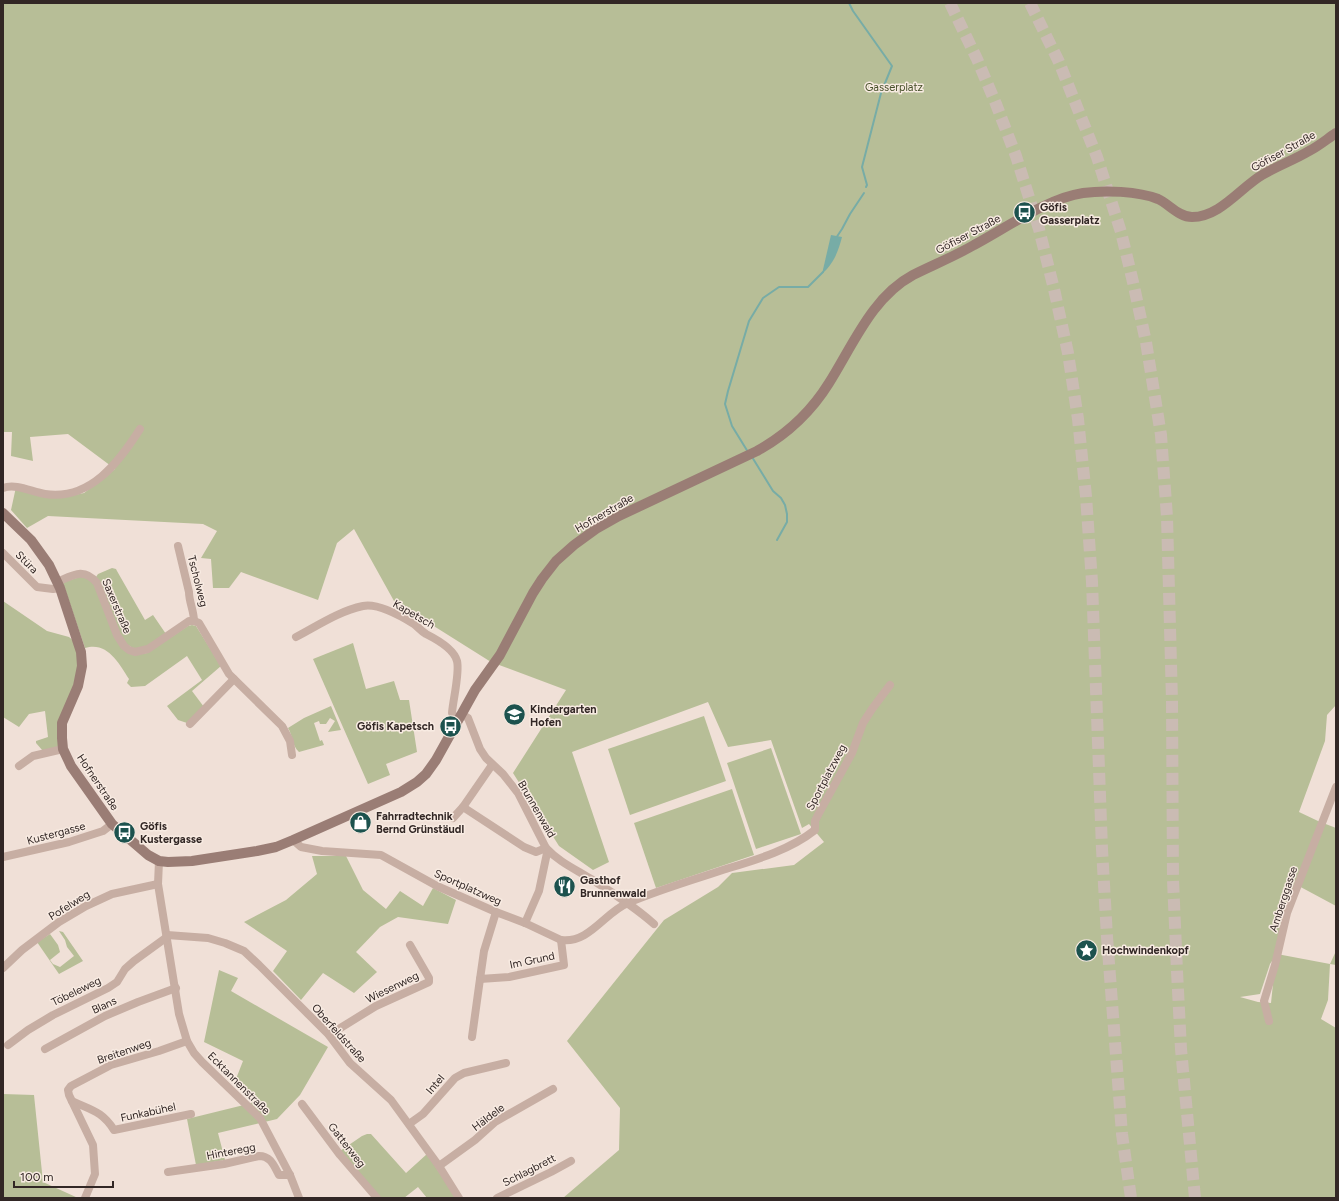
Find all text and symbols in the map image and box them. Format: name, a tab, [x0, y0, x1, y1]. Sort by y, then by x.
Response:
park label: Gasserplatz	[865, 81, 923, 94]
street label: Göfiser Straße	[1249, 128, 1318, 174]
bus stop icon: Göfis Gasserplatz	[1011, 200, 1037, 226]
place label: Göfis Gasserplatz	[1040, 201, 1099, 227]
street label: Göfiser Straße	[934, 212, 1003, 257]
street label: Hofnerstraße	[573, 491, 636, 535]
street label: Stüra	[13, 548, 41, 576]
street label: Tscholweg	[185, 554, 210, 608]
street label: Saxerstraße	[99, 577, 134, 635]
street label: Kapetsch	[391, 597, 437, 632]
school or university icon: Kindergarten Hofen	[502, 702, 528, 728]
place label: Kindergarten Hofen	[530, 703, 597, 729]
bus stop icon: Göfis Kapetsch	[437, 713, 463, 739]
place label: Göfis Kapetsch	[357, 720, 434, 733]
street label: Sportplatzweg	[804, 742, 849, 812]
street label: Hofnerstraße	[74, 752, 121, 813]
street label: Brunnenwald	[515, 778, 558, 840]
shop icon: Fahrradtechnik Bernd Grünstäudl	[348, 809, 374, 835]
place label: Fahrradtechnik Bernd Grünstäudl	[376, 810, 464, 836]
street label: Kustergasse	[25, 819, 87, 848]
bus stop icon: Göfis Kustergasse	[112, 819, 138, 845]
place label: Göfis Kustergasse	[140, 820, 202, 846]
street label: Amberggasse	[1267, 865, 1300, 933]
street label: Sportplatzweg	[432, 867, 504, 908]
restaurant icon: Gasthof Brunnenwald	[552, 873, 578, 899]
place label: Gasthof Brunnenwald	[580, 874, 646, 900]
street label: Pofelweg	[46, 888, 92, 923]
place icon: Hochwindenkopf	[1074, 937, 1100, 963]
place label: Hochwindenkopf	[1102, 944, 1190, 957]
street label: Im Grund	[508, 949, 556, 972]
street label: Wiesenweg	[364, 969, 421, 1006]
street label: Töbeleweg	[49, 974, 103, 1009]
street label: Blans	[90, 994, 119, 1017]
street label: Oberfeldstraße	[309, 1001, 368, 1065]
street label: Breitenweg	[95, 1036, 153, 1067]
street label: Ecktannenstraße	[205, 1049, 273, 1117]
street label: Intel	[423, 1072, 447, 1097]
street label: Funkabühel	[119, 1100, 177, 1125]
street label: Häldele	[470, 1101, 507, 1134]
street label: Gatterweg	[325, 1120, 368, 1170]
street label: Hinteregg	[205, 1140, 257, 1163]
street label: Schlagbrett	[501, 1152, 558, 1189]
scale bar	[14, 1163, 113, 1189]
text: 100 m	[20, 1170, 54, 1184]

